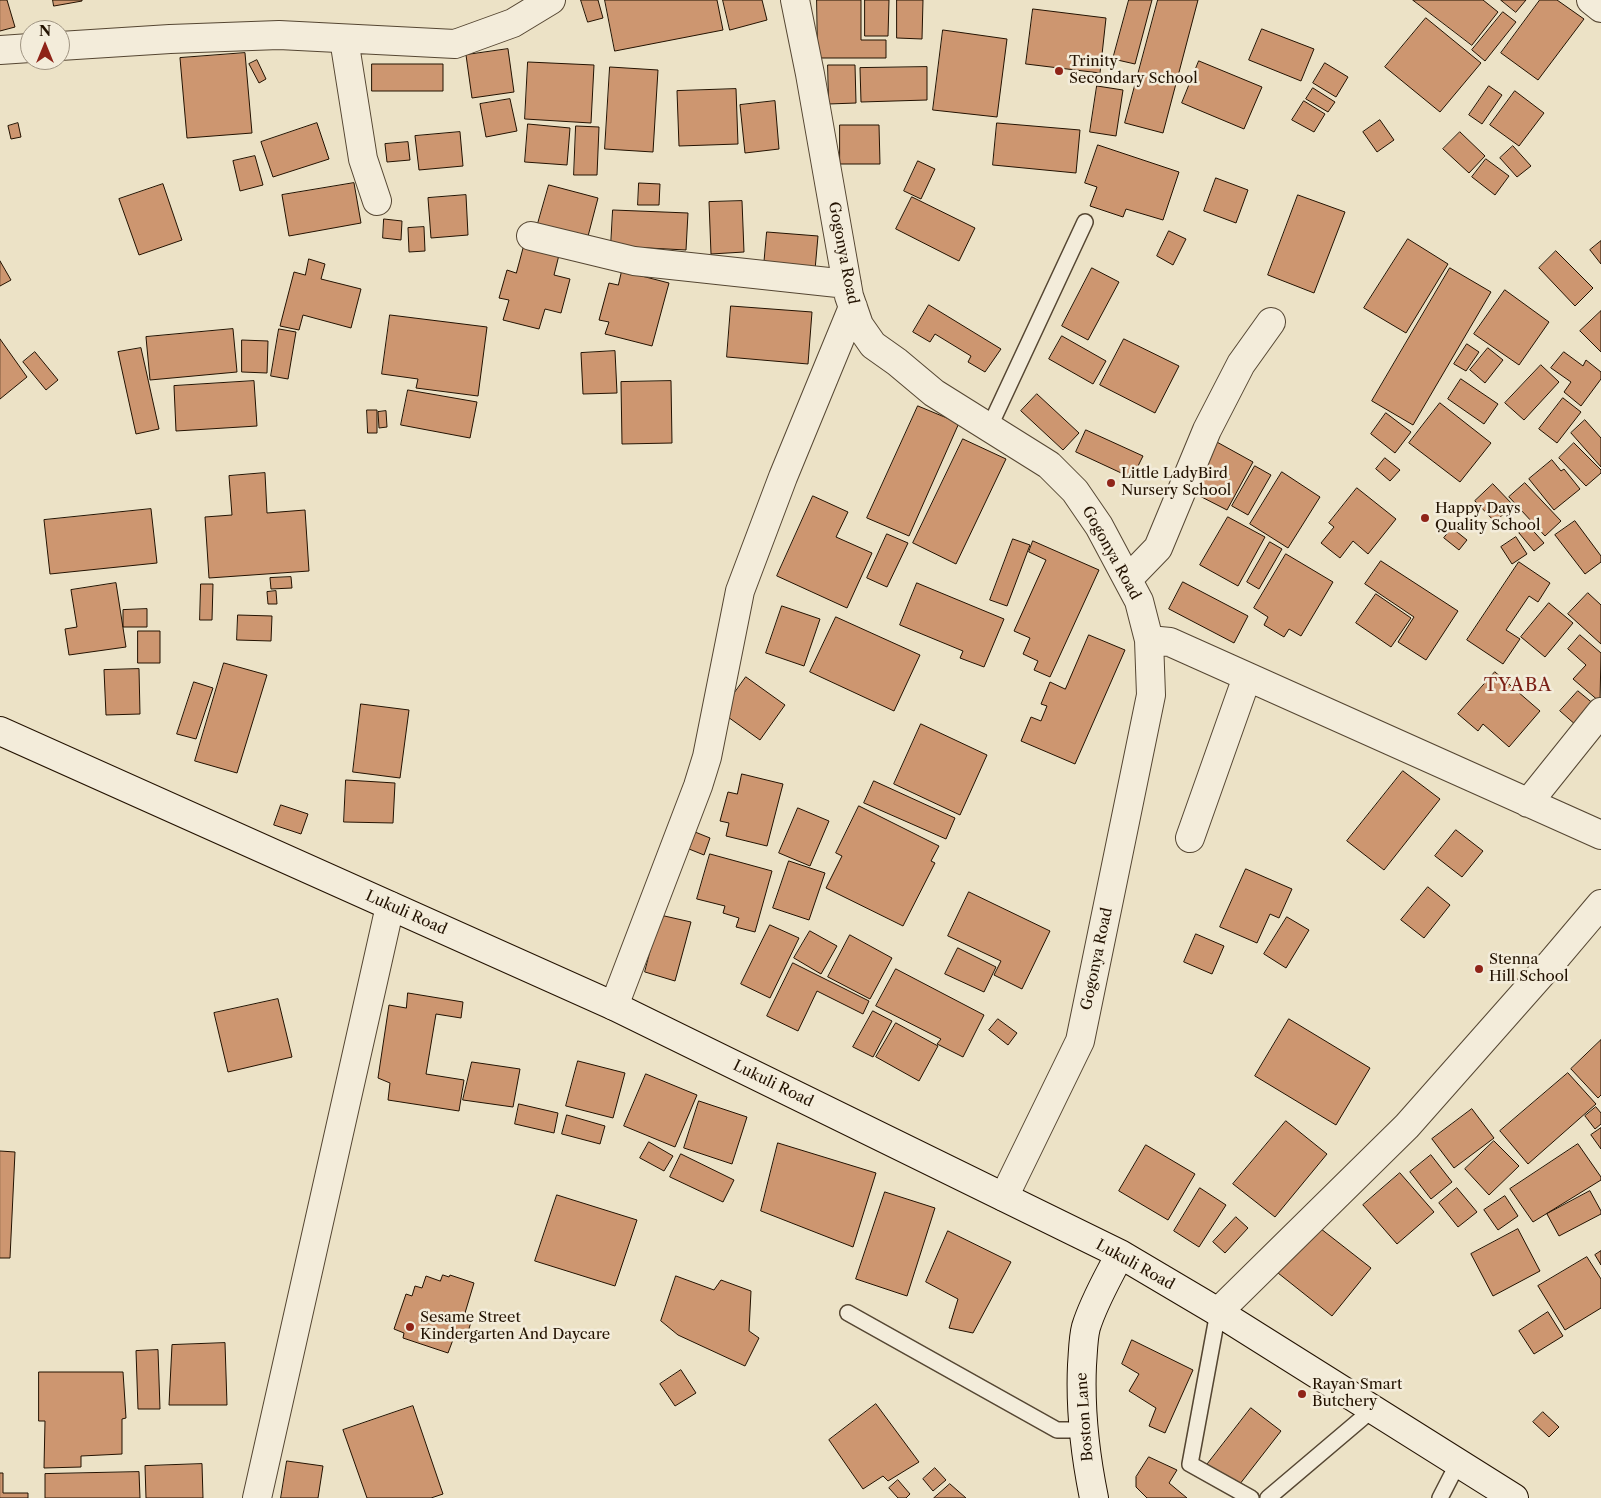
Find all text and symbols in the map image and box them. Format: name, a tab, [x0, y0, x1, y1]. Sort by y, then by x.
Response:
north arrow	[20, 20, 70, 70]
text: N	[39, 22, 51, 40]
place label: Trinity Secondary School	[1069, 53, 1198, 88]
marker: Trinity Secondary School	[1053, 65, 1065, 77]
street label: Gogonya Road	[824, 200, 862, 306]
place label: Little LadyBird Nursery School	[1121, 465, 1231, 500]
marker: Little LadyBird Nursery School	[1105, 477, 1117, 489]
place label: Happy Days Quality School	[1435, 500, 1540, 535]
street label: Gogonya Road	[1078, 503, 1144, 603]
marker: Happy Days Quality School	[1419, 512, 1431, 524]
district label: TYABA	[1483, 675, 1553, 697]
street label: Lukuli Road	[363, 887, 449, 939]
street label: Gogonya Road	[1077, 906, 1117, 1012]
place label: Stenna Hill School	[1489, 951, 1568, 986]
marker: Stenna Hill School	[1473, 963, 1485, 975]
street label: Lukuli Road	[730, 1057, 816, 1111]
street label: Lukuli Road	[1093, 1236, 1177, 1294]
place label: Sesame Street Kindergarten And Daycare	[420, 1309, 610, 1344]
marker: Sesame Street Kindergarten And Daycare	[404, 1321, 416, 1333]
street label: Boston Lane	[1073, 1372, 1097, 1462]
place label: Rayan Smart Butchery	[1312, 1376, 1402, 1411]
marker: Rayan Smart Butchery	[1296, 1388, 1308, 1400]

